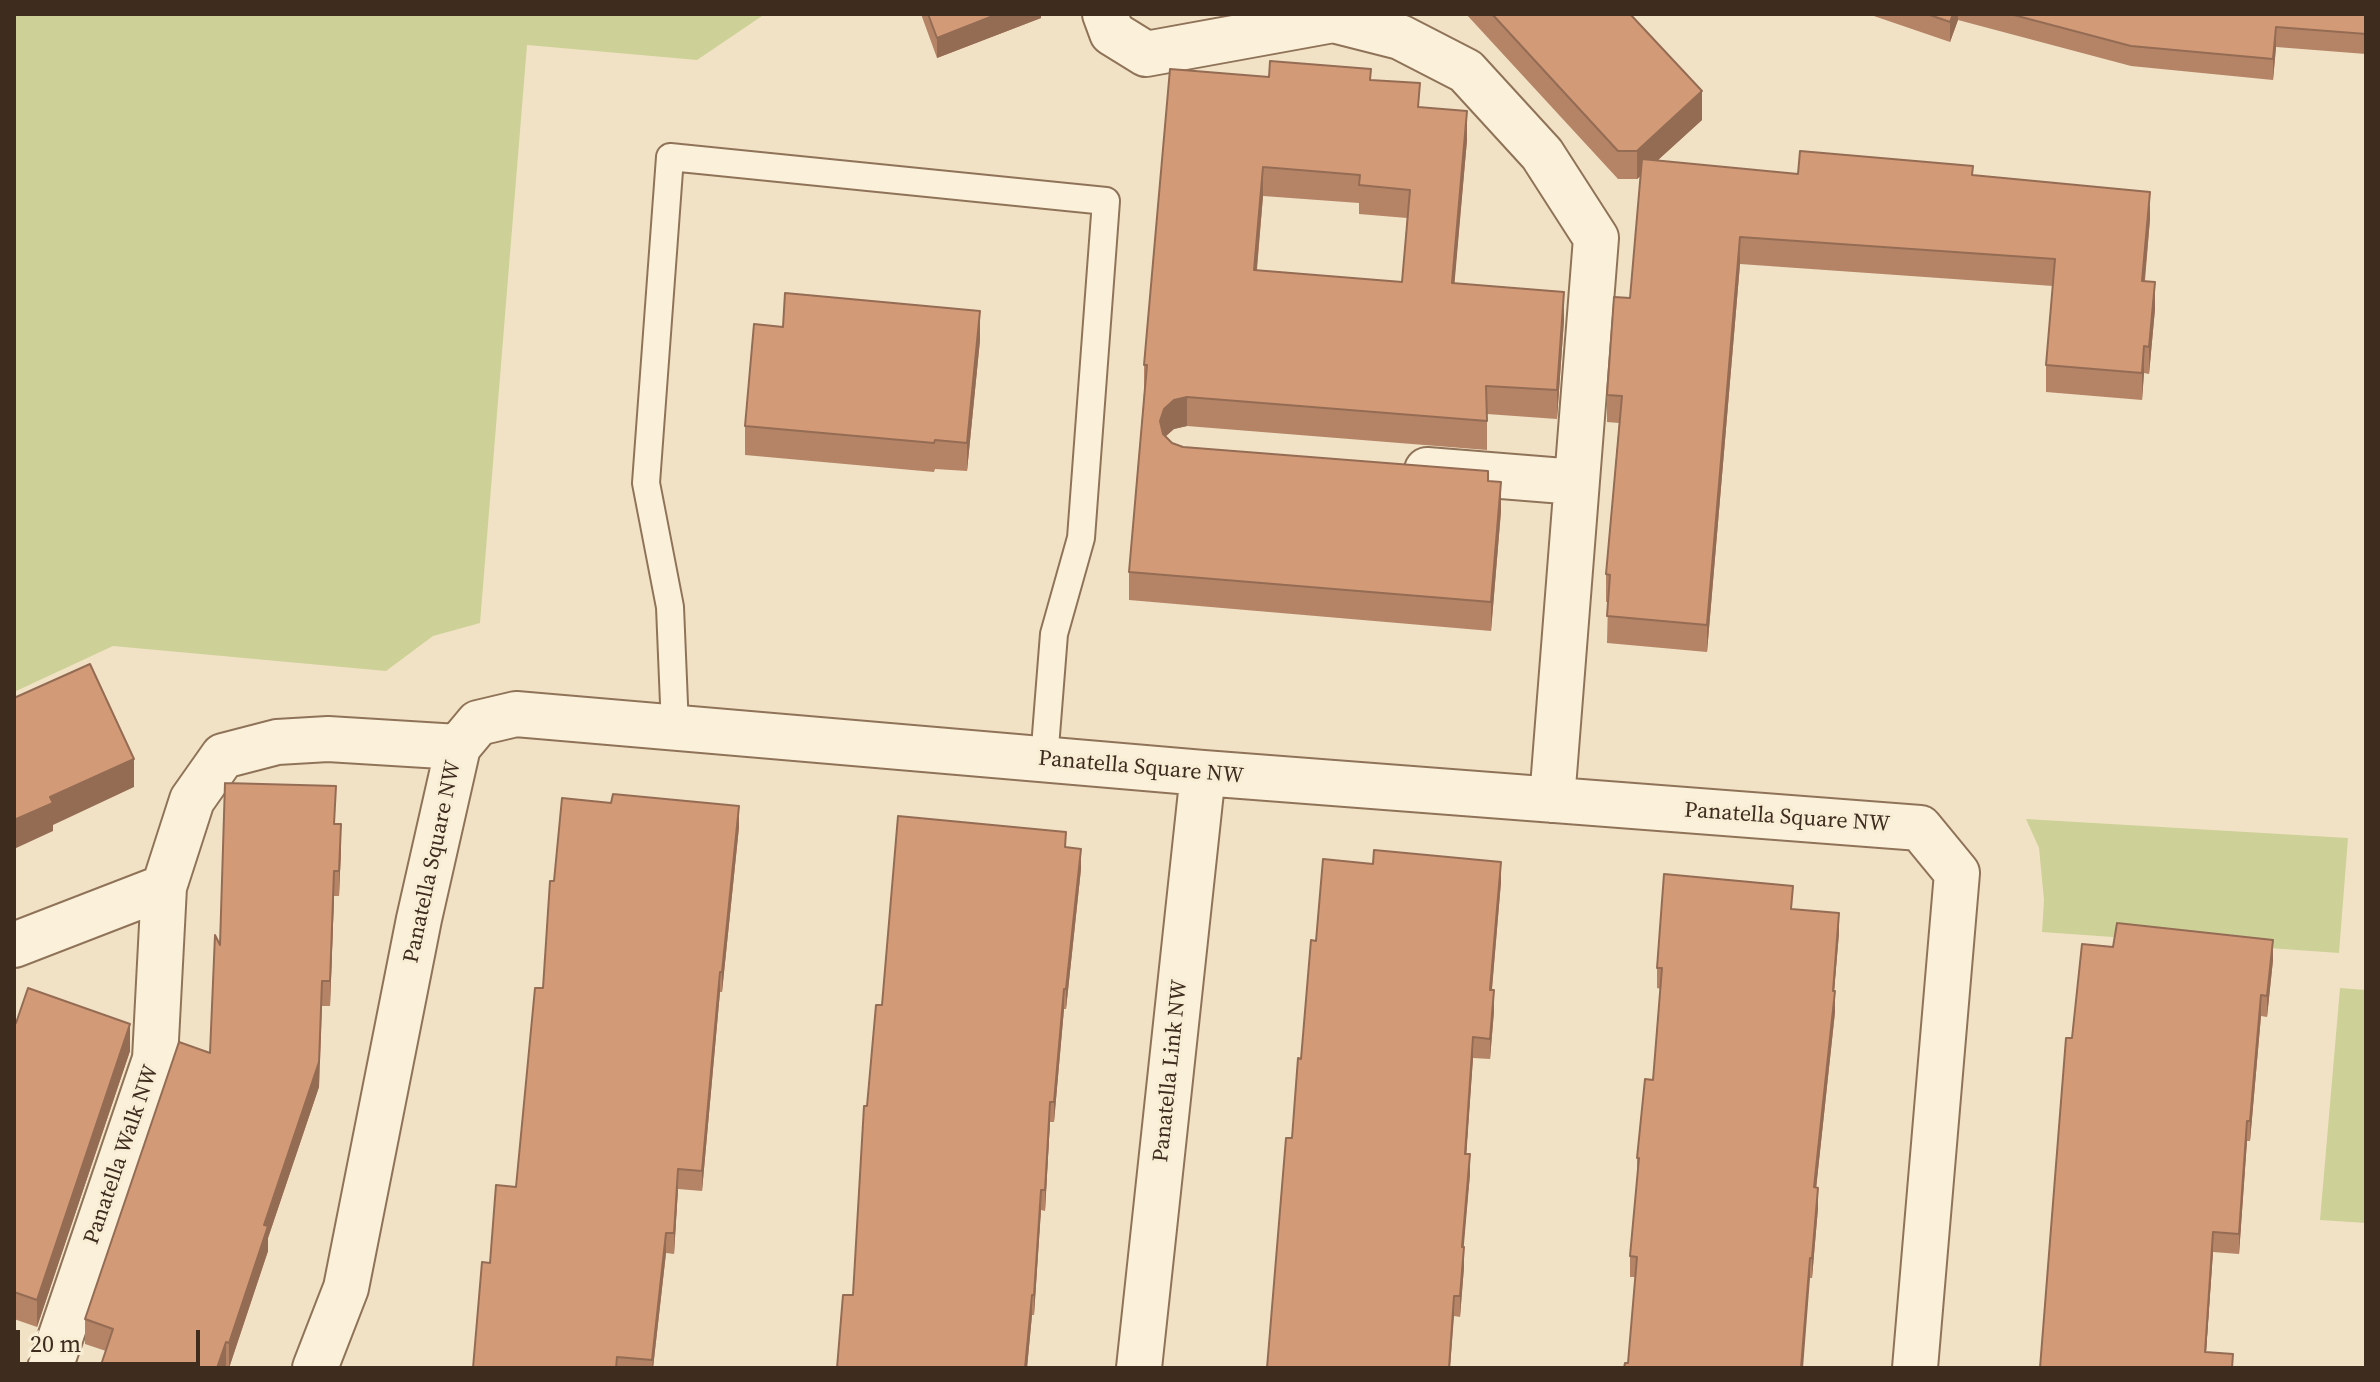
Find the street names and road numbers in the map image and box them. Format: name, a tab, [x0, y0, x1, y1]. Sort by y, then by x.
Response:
street label: Panatella Square NW	[1037, 746, 1245, 790]
street label: Panatella Square NW	[399, 758, 467, 966]
street label: Panatella Square NW	[1683, 798, 1891, 838]
street label: Panatella Link NW	[1148, 978, 1194, 1164]
street label: Panatella Walk NW	[79, 1062, 165, 1248]

